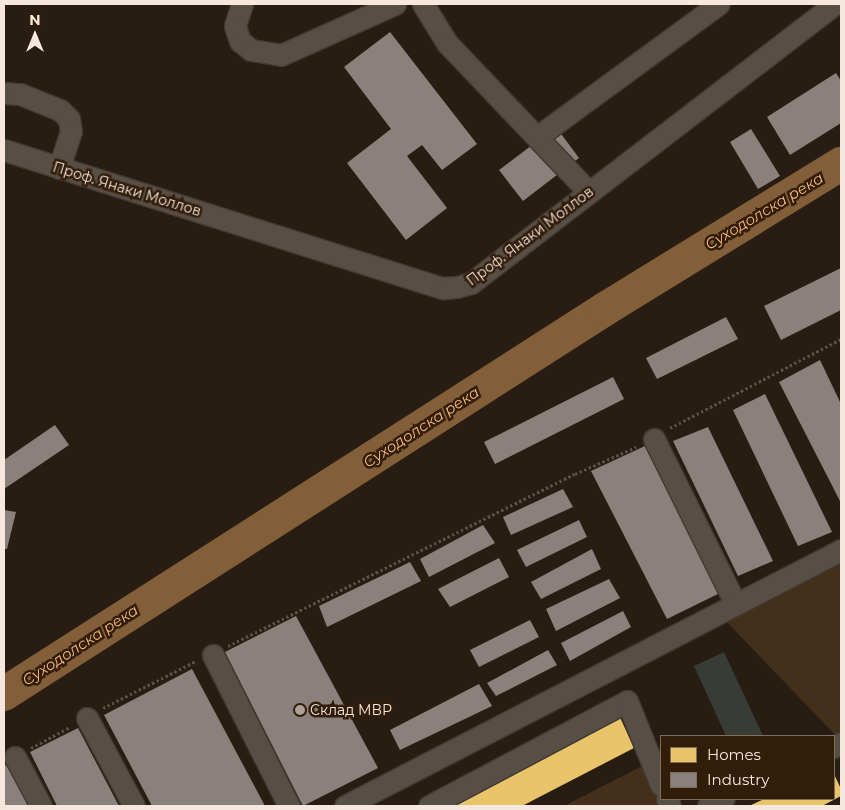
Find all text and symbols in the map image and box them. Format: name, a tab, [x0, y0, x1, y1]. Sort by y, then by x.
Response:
north arrow	[10, 10, 60, 60]
text: N	[29, 11, 41, 29]
street label: Проф. Янаки Моллов	[51, 158, 203, 220]
water label: Суходолска река	[702, 169, 826, 253]
street label: Проф. Янаки Моллов	[463, 183, 597, 289]
water label: Суходолска река	[360, 383, 482, 471]
water label: Суходолска река	[19, 601, 141, 689]
place label: Склад МВР	[310, 702, 392, 718]
marker: Склад МВР	[294, 704, 306, 716]
legend	[660, 735, 835, 800]
text: Homes	[707, 745, 761, 764]
text: Industry	[707, 770, 769, 789]

